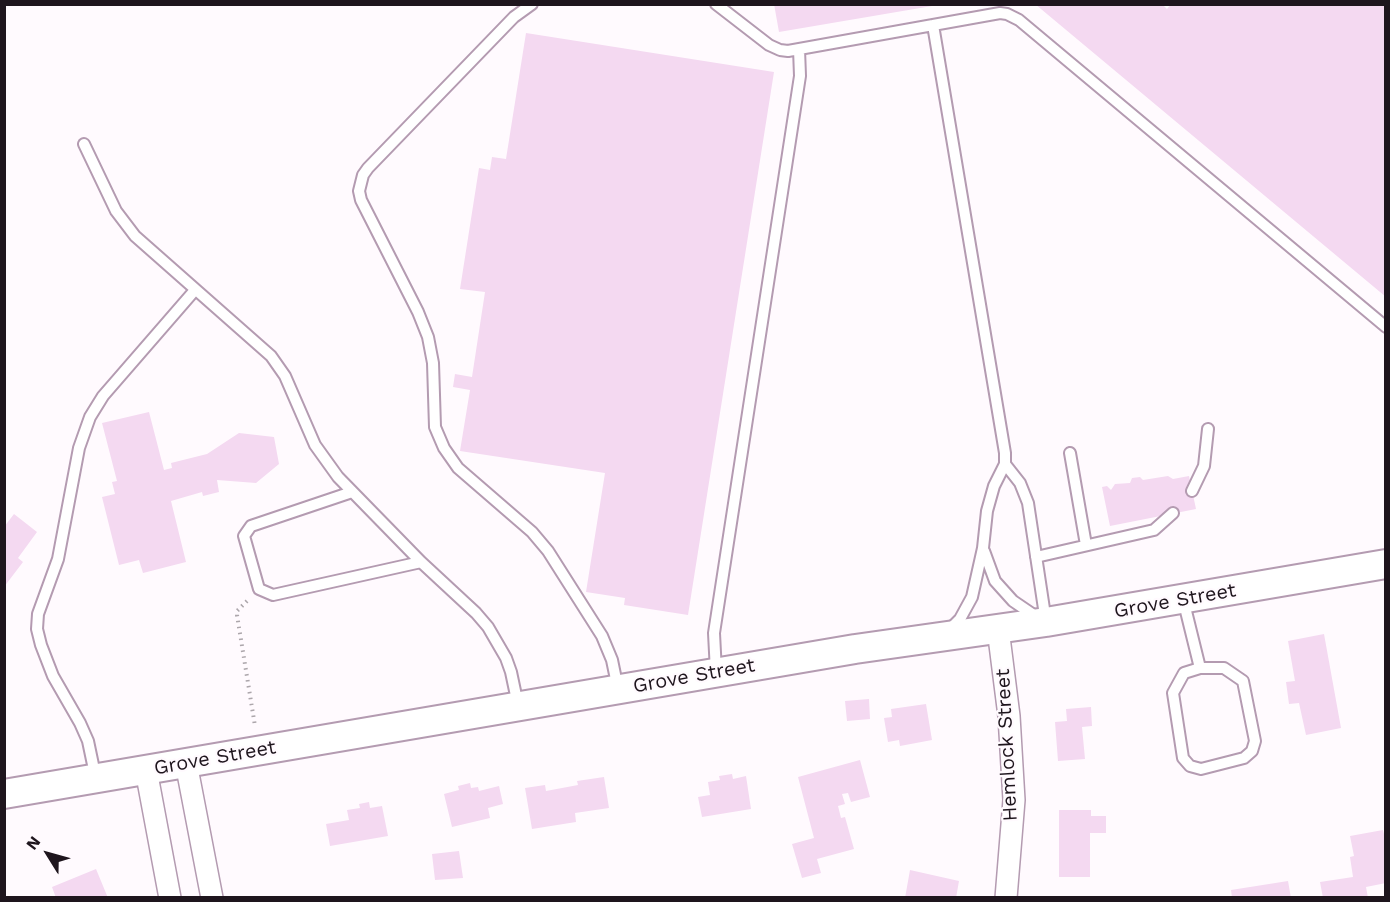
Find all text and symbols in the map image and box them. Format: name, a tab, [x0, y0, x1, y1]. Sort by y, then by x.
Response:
street label: Grove Street	[1112, 578, 1238, 624]
street label: Grove Street	[631, 653, 757, 699]
street label: Hemlock Street	[991, 668, 1023, 822]
street label: Grove Street	[152, 735, 278, 781]
north arrow	[18, 824, 78, 884]
text: N	[22, 832, 44, 853]

